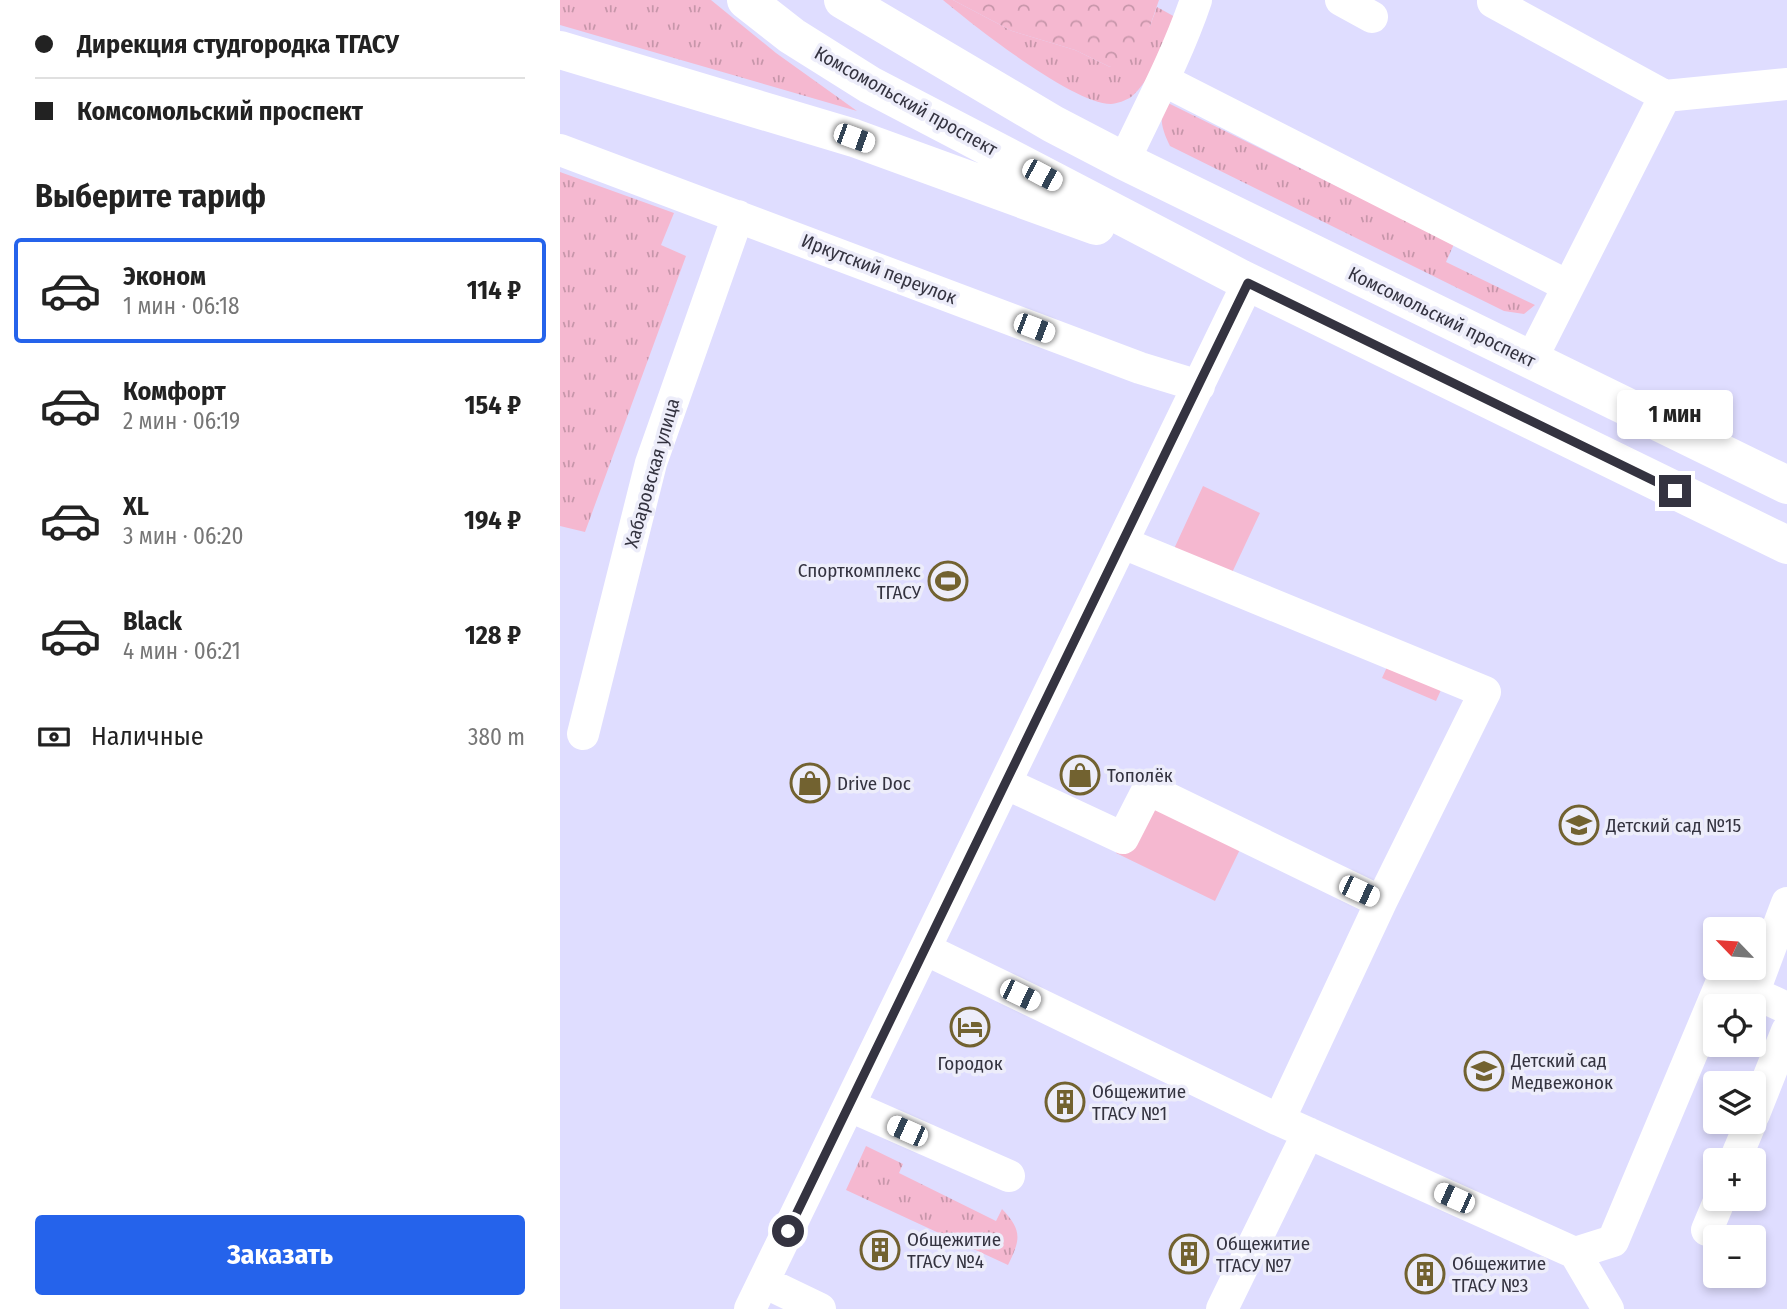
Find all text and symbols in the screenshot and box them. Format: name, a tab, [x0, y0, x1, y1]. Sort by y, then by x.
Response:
text: Дирекция студгородка ТГАСУ	[77, 29, 399, 60]
street label: Комсомольский проспект	[811, 41, 1002, 161]
text: Комсомольский проспект	[77, 96, 363, 127]
car	[831, 121, 878, 155]
car	[1019, 156, 1066, 194]
text: Выберите тариф	[35, 177, 266, 215]
street label: Иркутский переулок	[798, 229, 960, 309]
icon: car	[39, 259, 102, 322]
text: Эконом	[123, 261, 206, 292]
street label: Комсомольский проспект	[1345, 262, 1540, 372]
text: 114 ₽	[467, 275, 521, 306]
text: 1 мин · 06:18	[123, 292, 239, 320]
car	[1011, 311, 1058, 345]
icon: car	[39, 374, 102, 437]
text: Комфорт	[123, 376, 226, 407]
text: 154 ₽	[464, 390, 521, 421]
callout: 1 мин	[1617, 390, 1733, 438]
street label: Хабаровская улица	[620, 396, 684, 550]
text: 1 мин	[1648, 400, 1702, 428]
text: 2 мин · 06:19	[123, 407, 240, 435]
route end	[1659, 475, 1691, 507]
icon: car	[39, 489, 102, 552]
text: XL	[123, 491, 149, 522]
text: 194 ₽	[464, 505, 521, 536]
text: 3 мин · 06:20	[123, 522, 243, 550]
place label: Спорткомплекс ТГАСУ	[798, 559, 922, 604]
sports icon: Спорткомплекс ТГАСУ	[927, 560, 969, 602]
icon: car	[39, 604, 102, 667]
text: Black	[123, 606, 182, 637]
text: 128 ₽	[465, 620, 521, 651]
text: 4 мин · 06:21	[123, 637, 241, 665]
icon: cash	[35, 718, 73, 756]
text: Наличные	[91, 721, 204, 752]
text: 380 m	[468, 723, 525, 751]
shop icon: Тополёк	[1059, 754, 1101, 796]
shop icon: Drive Doc	[789, 762, 831, 804]
place label: Тополёк	[1107, 764, 1173, 787]
place label: Drive Doc	[837, 772, 911, 795]
school or university icon: Детский сад №15	[1558, 804, 1600, 846]
place label: Детский сад №15	[1605, 814, 1741, 837]
car	[1336, 873, 1383, 909]
north arrow	[1703, 917, 1766, 980]
map controls	[1703, 917, 1766, 1288]
car	[997, 976, 1044, 1014]
button: locate	[1703, 994, 1766, 1057]
hotel icon: Городок	[949, 1006, 991, 1048]
place label: Детский сад Медвежонок	[1510, 1049, 1613, 1094]
school or university icon: Детский сад Медвежонок	[1463, 1050, 1505, 1092]
place label: Городок	[937, 1052, 1003, 1075]
button: layers	[1703, 1071, 1766, 1134]
place label: Общежитие ТГАСУ №1	[1092, 1080, 1186, 1125]
building icon: Общежитие ТГАСУ №1	[1044, 1081, 1086, 1123]
car	[884, 1113, 931, 1149]
button: +	[1703, 1148, 1766, 1211]
car	[1431, 1180, 1478, 1216]
button: Заказать	[35, 1215, 525, 1295]
route start	[772, 1215, 804, 1247]
button: −	[1703, 1225, 1766, 1288]
place label: Общежитие ТГАСУ №4	[907, 1228, 1001, 1273]
building icon: Общежитие ТГАСУ №4	[859, 1229, 901, 1271]
place label: Общежитие ТГАСУ №7	[1216, 1232, 1310, 1277]
building icon: Общежитие ТГАСУ №7	[1168, 1233, 1210, 1275]
place label: Общежитие ТГАСУ №3	[1452, 1252, 1546, 1297]
building icon: Общежитие ТГАСУ №3	[1404, 1253, 1446, 1295]

